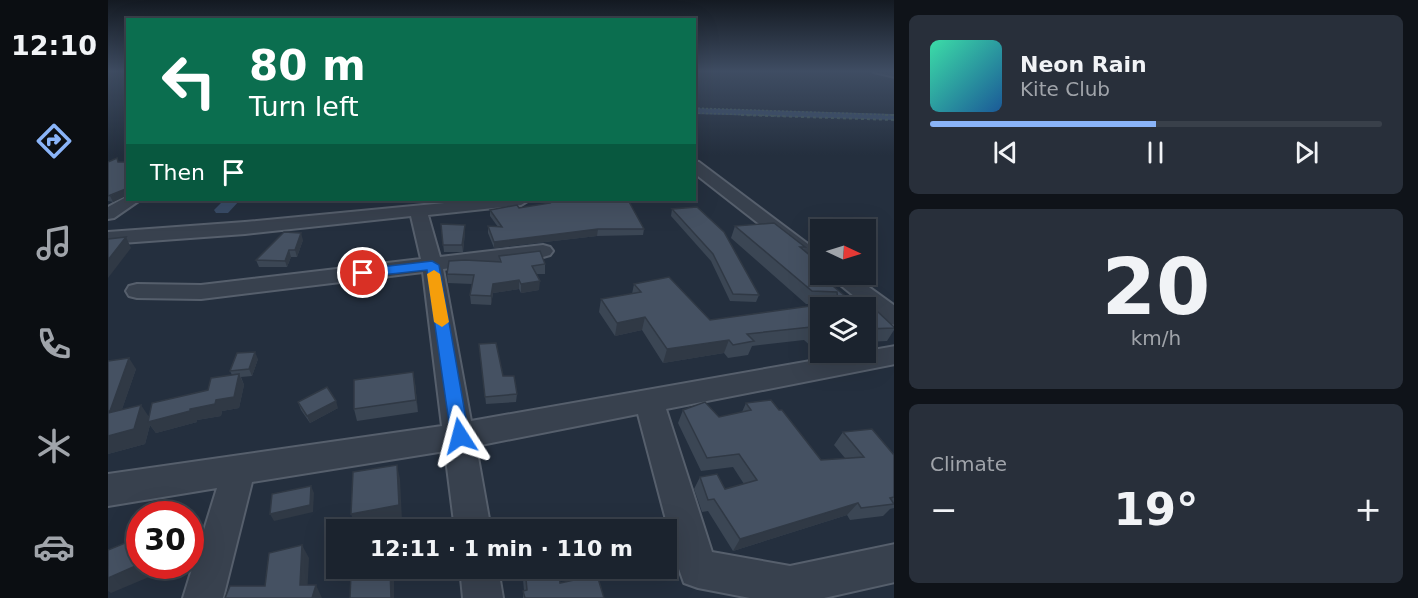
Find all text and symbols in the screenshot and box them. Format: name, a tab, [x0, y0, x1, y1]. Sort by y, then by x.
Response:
text: 12:10	[11, 30, 97, 61]
text: 80 m	[249, 41, 366, 90]
icon: left	[150, 42, 228, 120]
text: Neon Rain	[1020, 52, 1147, 77]
text: Kite Club	[1020, 77, 1110, 101]
text: Turn left	[249, 91, 359, 122]
icon: directions	[33, 120, 75, 162]
icon: previous	[989, 136, 1022, 169]
icon: pause	[1139, 136, 1172, 169]
icon: next	[1290, 136, 1323, 169]
icon: arrive	[217, 156, 250, 189]
text: Then	[150, 160, 205, 185]
north arrow	[810, 219, 876, 285]
map controls	[810, 219, 876, 363]
icon: music	[33, 222, 75, 264]
text: 20	[1102, 242, 1210, 332]
pin	[337, 247, 388, 298]
icon: arrive	[346, 256, 379, 289]
button: layers	[810, 297, 876, 363]
icon: phone	[33, 323, 75, 365]
text: km/h	[1131, 326, 1181, 350]
position arrow	[428, 404, 492, 468]
icon: climate	[33, 425, 75, 467]
text: Climate	[930, 452, 1007, 476]
text: 19°	[1113, 483, 1199, 536]
text: −	[930, 490, 958, 529]
text: +	[1354, 490, 1382, 529]
speed limit sign: 30	[126, 501, 204, 579]
icon: car	[33, 526, 75, 568]
text: 12:11 · 1 min · 110 m	[370, 536, 633, 561]

